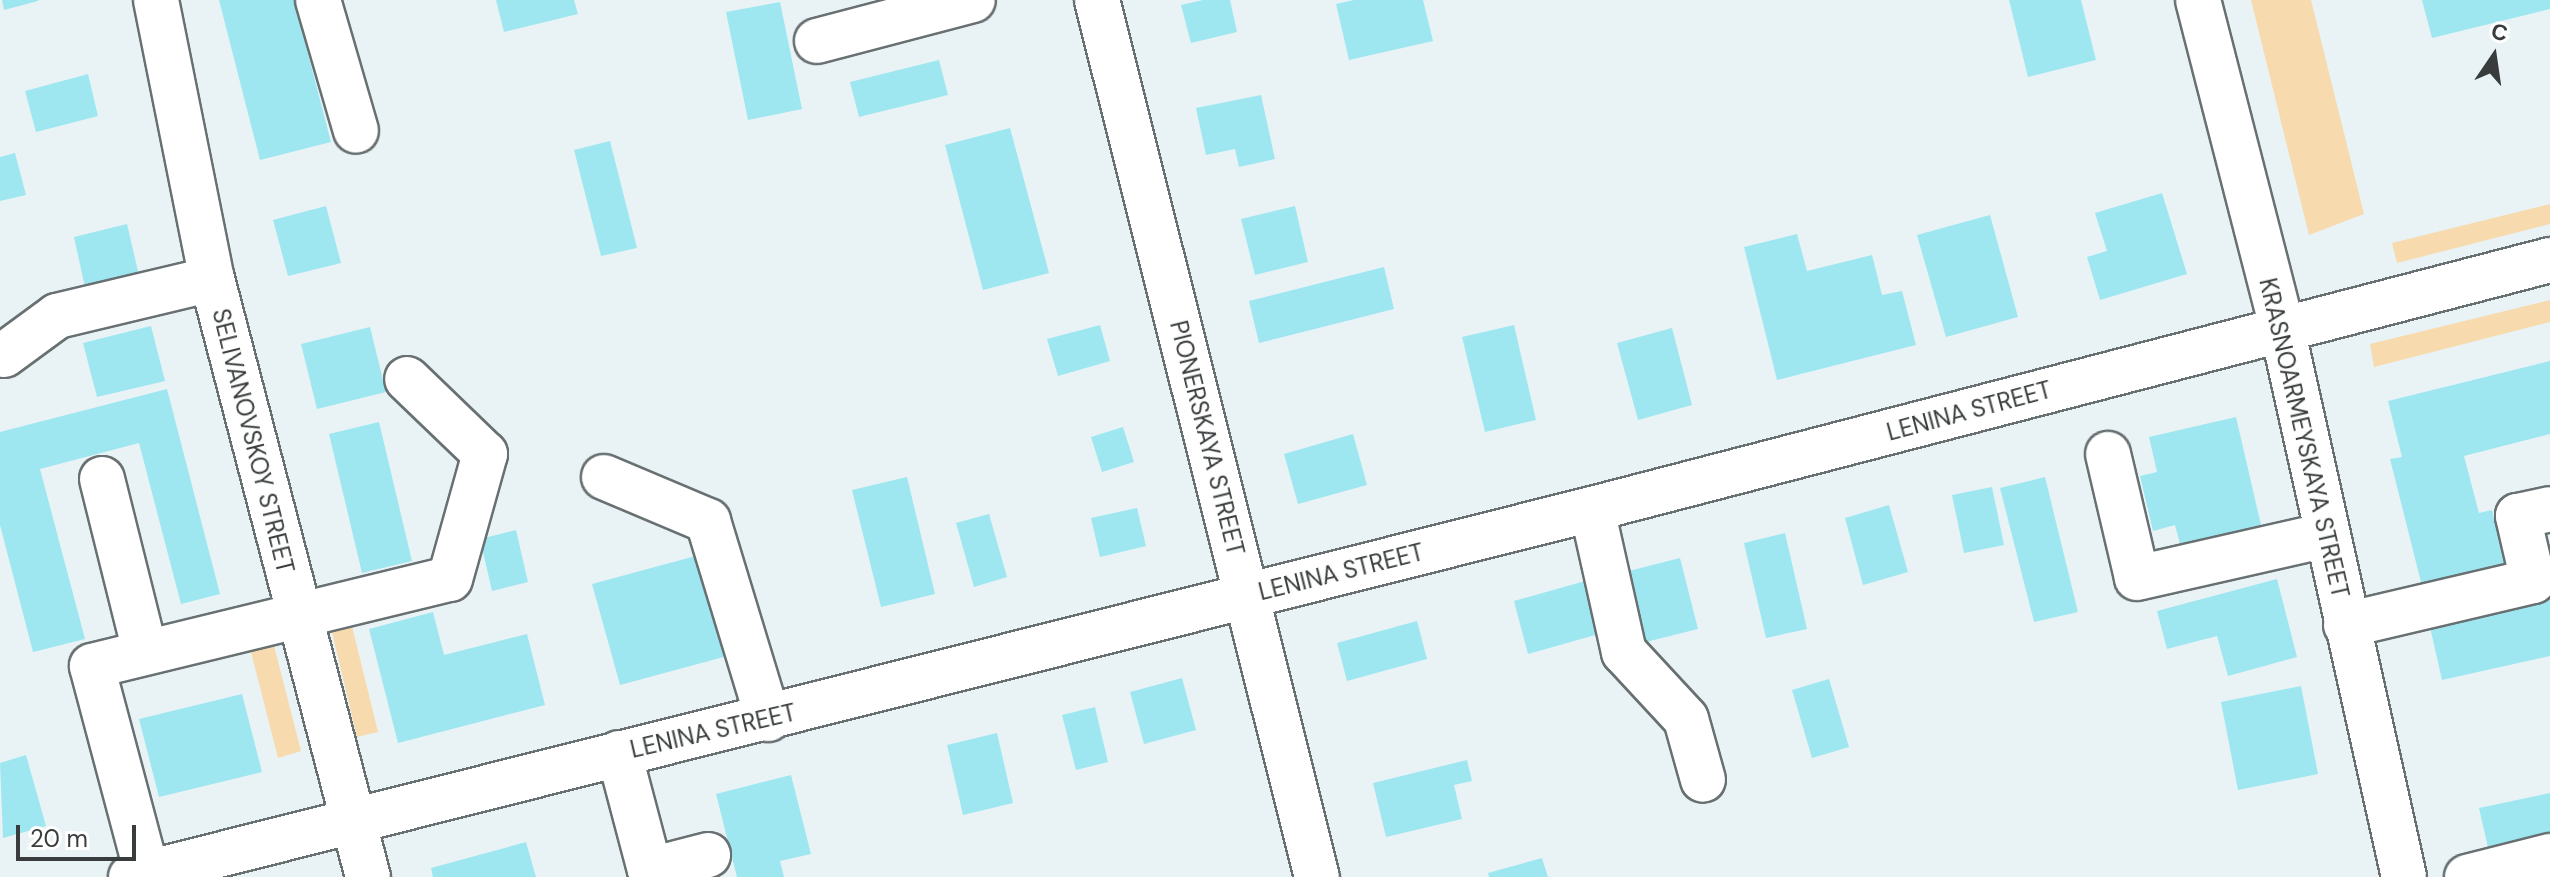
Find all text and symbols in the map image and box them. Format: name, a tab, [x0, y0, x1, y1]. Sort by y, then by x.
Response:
north arrow	[2454, 16, 2534, 96]
text: С	[2489, 16, 2511, 48]
street label: KRASNOARMEYSKAYA STREET	[2253, 275, 2355, 601]
street label: SELIVANOVSKOY STREET	[206, 306, 300, 576]
street label: PIONERSKAYA STREET	[1164, 318, 1250, 558]
street label: LENINA STREET	[1884, 375, 2054, 447]
street label: LENINA STREET	[1255, 538, 1427, 606]
street label: LENINA STREET	[627, 698, 799, 764]
scale bar	[20, 809, 140, 859]
text: 20 m	[30, 823, 88, 854]

